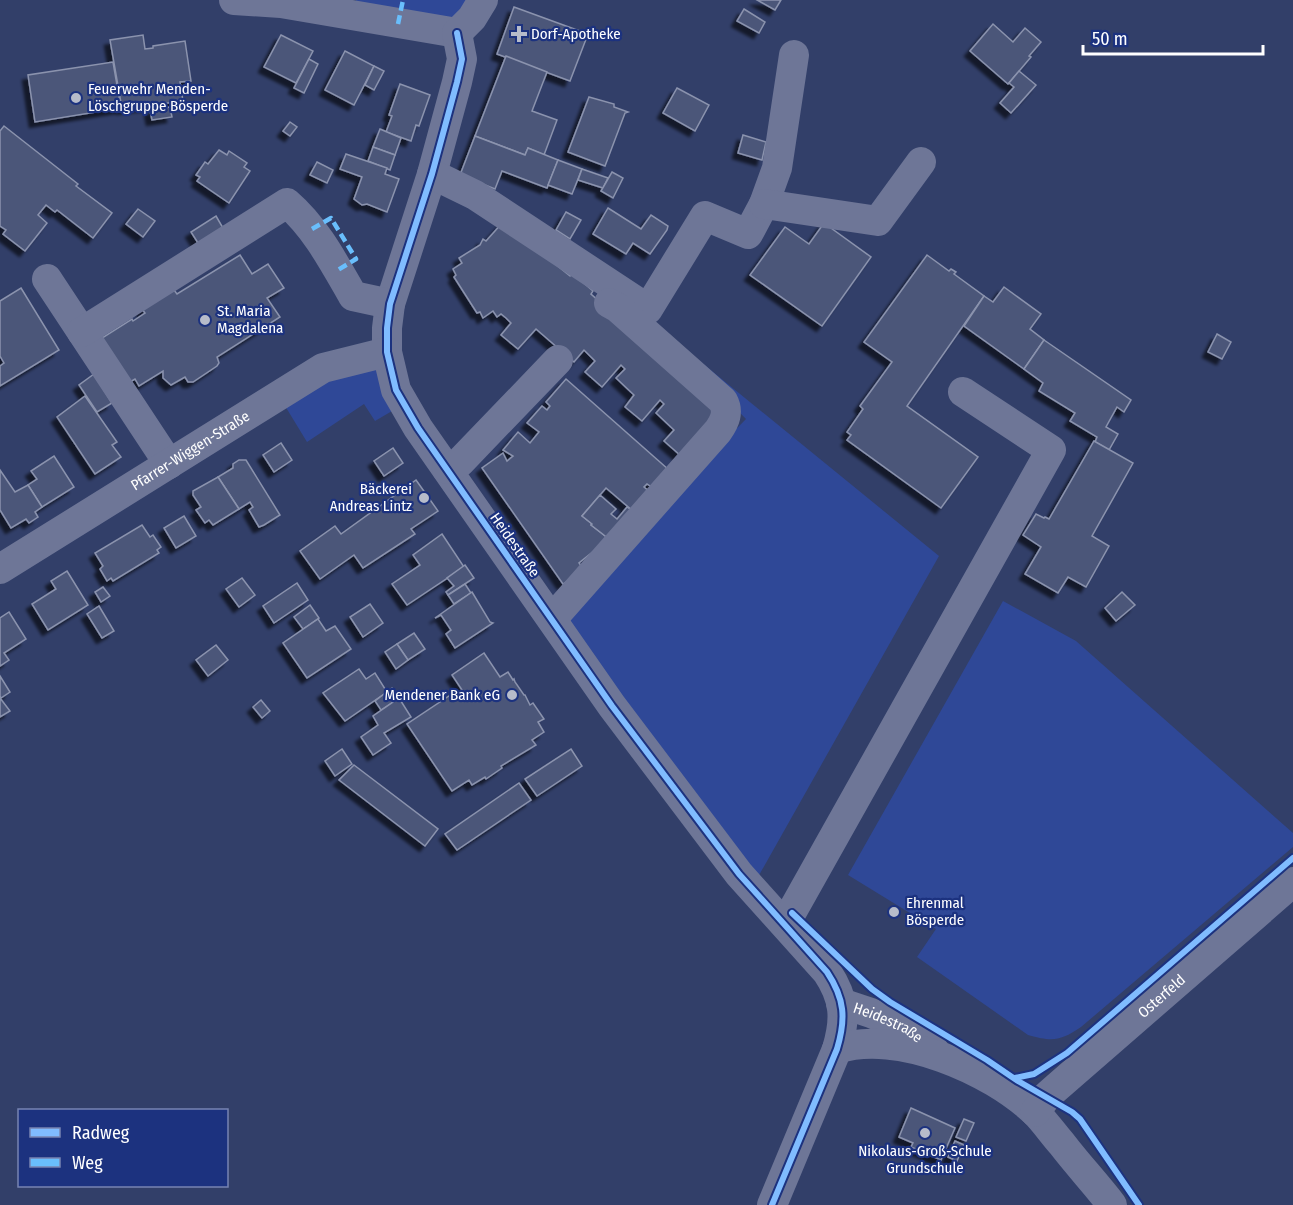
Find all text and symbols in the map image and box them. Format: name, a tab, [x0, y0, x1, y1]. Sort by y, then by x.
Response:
scale bar	[1083, 18, 1263, 56]
place label: Dorf-Apotheke	[531, 25, 621, 43]
marker: Dorf-Apotheke	[512, 27, 526, 41]
text: 50 m	[1092, 28, 1128, 50]
place label: Feuerwehr Menden- Löschgruppe Bösperde	[88, 80, 228, 115]
marker: Feuerwehr Menden- Löschgruppe Bösperde	[69, 91, 83, 105]
place label: St. Maria Magdalena	[217, 302, 283, 337]
marker: St. Maria Magdalena	[198, 313, 212, 327]
street label: Pfarrer-Wiggen-Straße	[128, 407, 253, 494]
place label: Bäckerei Andreas Lintz	[330, 480, 412, 515]
marker: Bäckerei Andreas Lintz	[417, 491, 431, 505]
street label: Heidestraße	[486, 509, 544, 581]
place label: Mendener Bank eG	[385, 686, 500, 704]
marker: Mendener Bank eG	[505, 688, 519, 702]
place label: Ehrenmal Bösperde	[906, 894, 964, 929]
marker: Ehrenmal Bösperde	[887, 905, 901, 919]
street label: Osterfeld	[1134, 971, 1189, 1022]
street label: Heidestraße	[851, 999, 926, 1047]
legend	[18, 1109, 228, 1187]
text: Radweg	[72, 1122, 130, 1144]
marker: Nikolaus-Groß-Schule Grundschule	[918, 1126, 932, 1140]
place label: Nikolaus-Groß-Schule Grundschule	[858, 1142, 992, 1177]
text: Weg	[72, 1152, 103, 1174]

